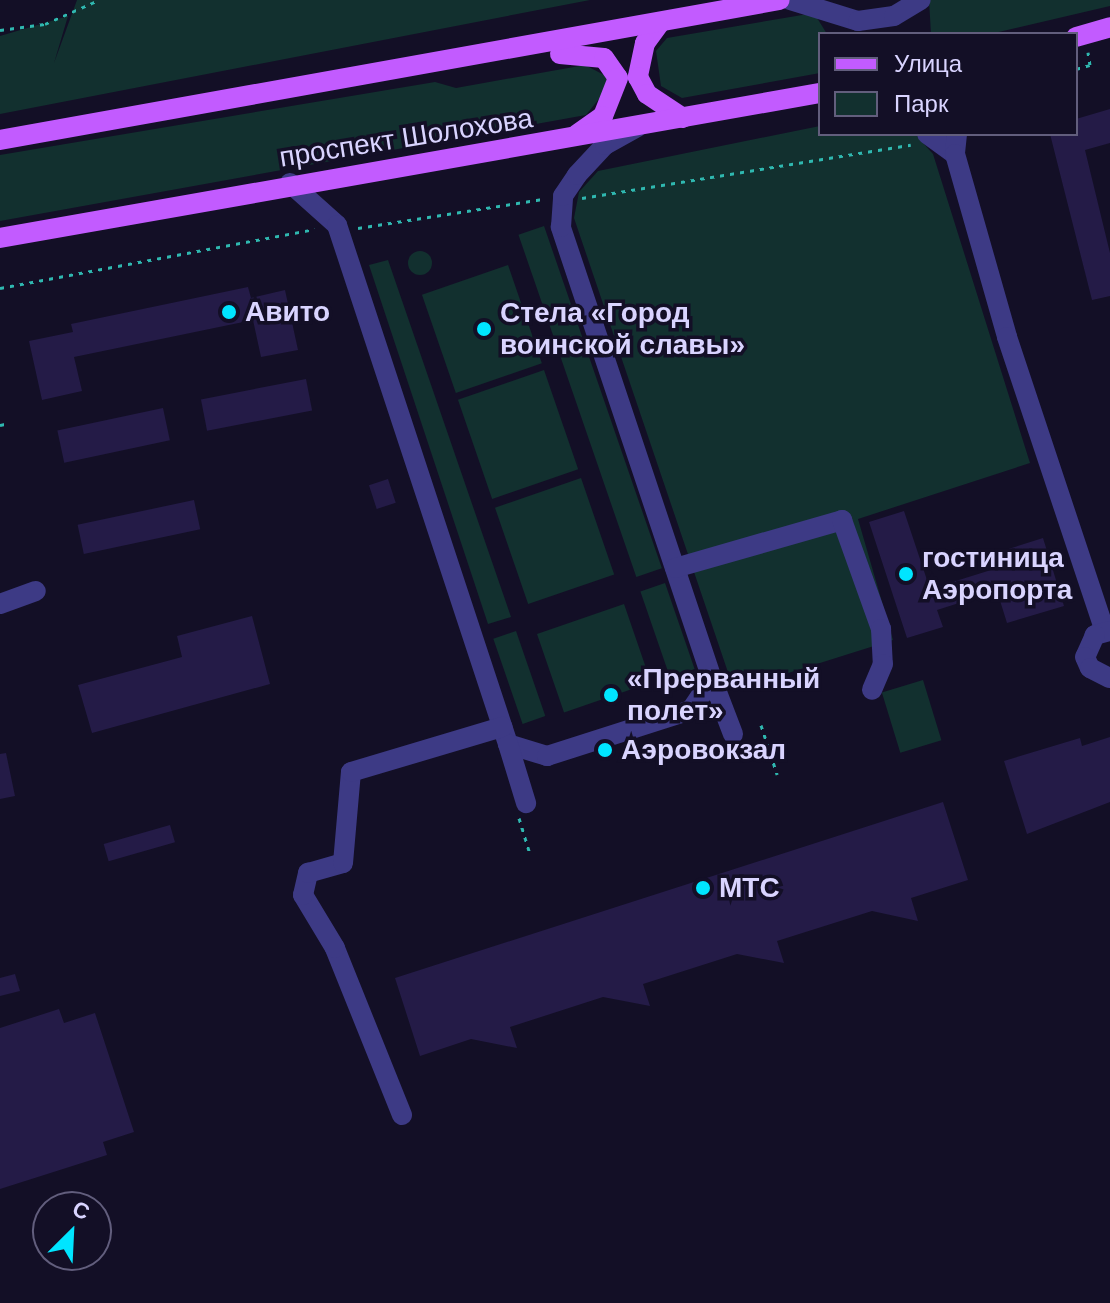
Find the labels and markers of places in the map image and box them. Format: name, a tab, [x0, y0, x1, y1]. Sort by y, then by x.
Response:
place label: Авито	[245, 295, 330, 329]
place label: Стела «Город воинской славы»	[500, 296, 745, 362]
marker: Авито	[220, 303, 238, 321]
marker: Стела «Город воинской славы»	[475, 320, 493, 338]
place label: гостиница Аэропорта	[922, 541, 1072, 607]
marker: гостиница Аэропорта	[897, 565, 915, 583]
place label: «Пpepвaнный пoлeт»	[627, 662, 820, 728]
marker: «Пpepвaнный пoлeт»	[602, 686, 620, 704]
place label: Аэровокзал	[621, 733, 786, 767]
marker: Аэровокзал	[596, 741, 614, 759]
place label: МТС	[719, 871, 780, 905]
marker: МТС	[694, 879, 712, 897]

